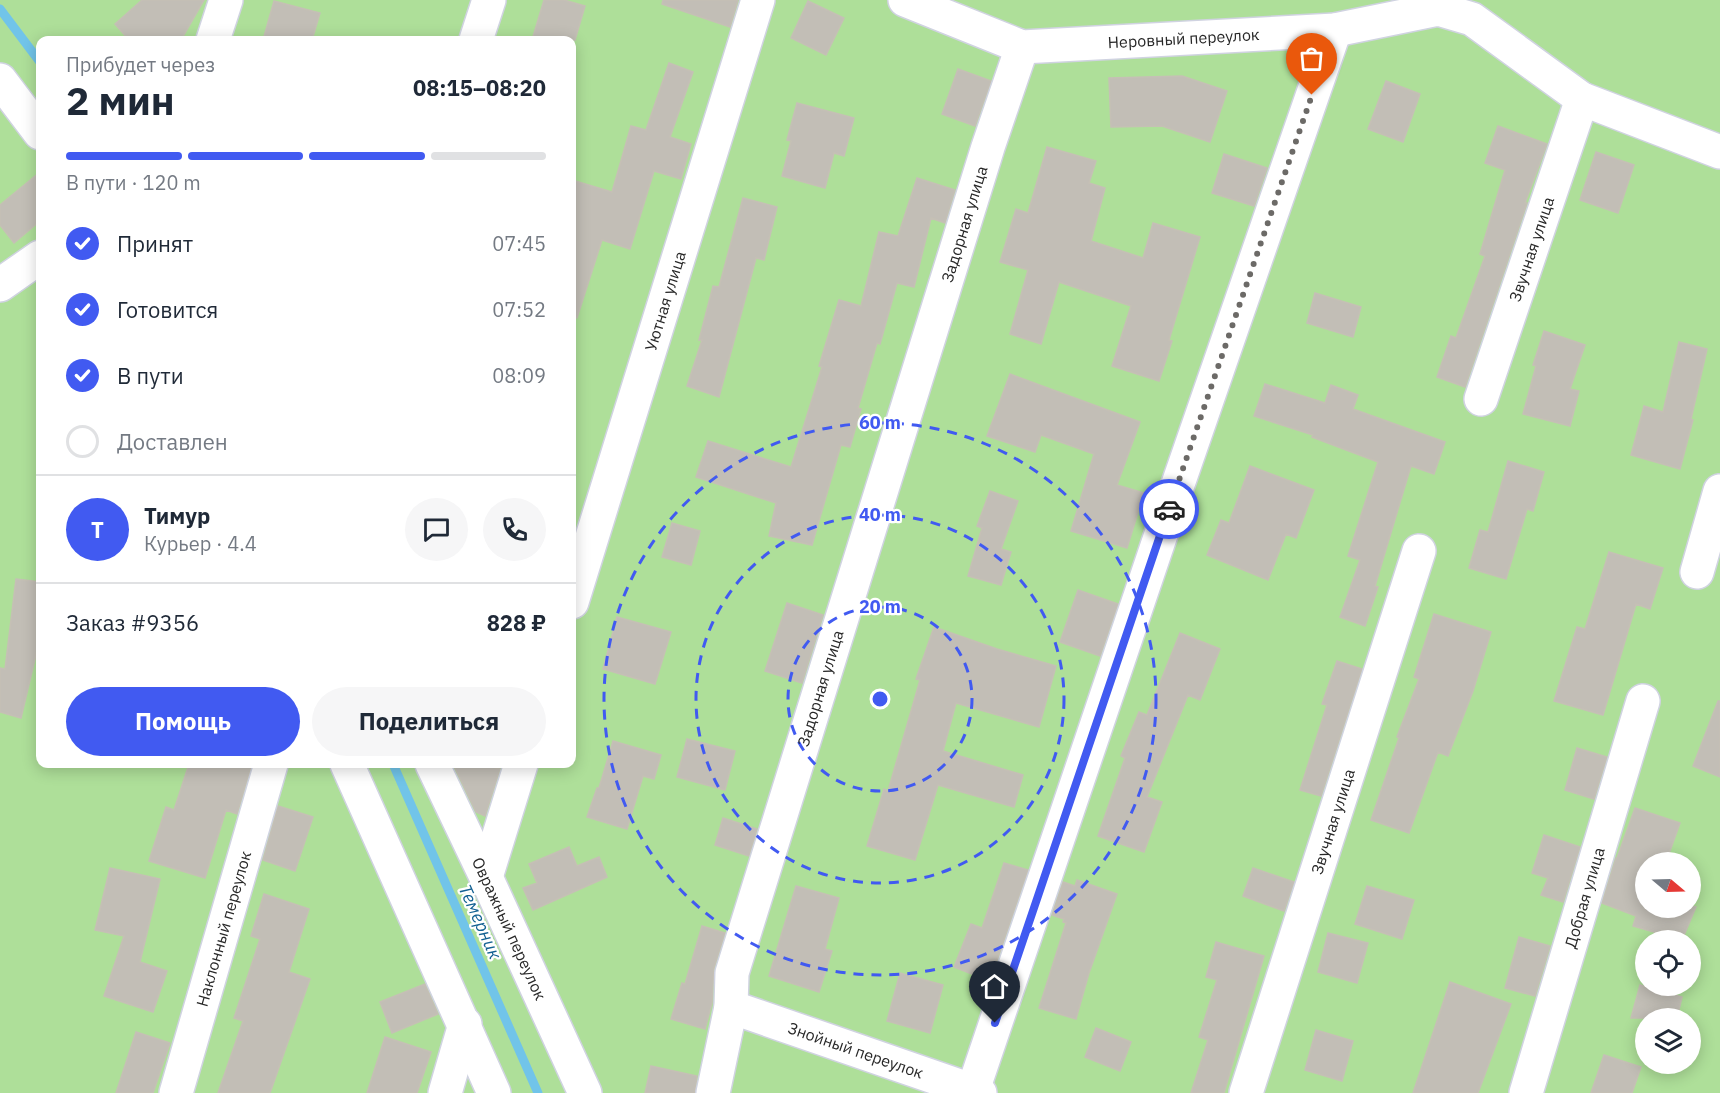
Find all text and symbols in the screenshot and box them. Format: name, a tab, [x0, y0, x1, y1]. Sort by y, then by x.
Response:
street label: Неровный переулок	[1107, 24, 1260, 52]
pin	[1286, 33, 1337, 95]
icon: bag	[1295, 42, 1328, 75]
text: Прибудет через	[66, 51, 215, 78]
text: 08:15–08:20	[413, 73, 546, 102]
text: 2 мин	[66, 75, 175, 126]
street label: Задорная улица	[937, 163, 992, 285]
text: В пути · 120 m	[66, 169, 201, 196]
street label: Звучная улица	[1504, 194, 1559, 304]
icon: check	[66, 227, 99, 260]
text: Принят	[117, 229, 193, 258]
text: 07:45	[492, 230, 546, 257]
street label: Уютная улица	[640, 248, 690, 353]
icon: check	[66, 293, 99, 326]
text: Готовится	[117, 295, 218, 324]
text: 07:52	[492, 296, 546, 323]
icon: check	[66, 359, 99, 392]
text: В пути	[117, 361, 184, 390]
text: 08:09	[492, 362, 546, 389]
text: 60 m	[859, 411, 901, 434]
text: Доставлен	[117, 427, 228, 456]
courier	[1139, 479, 1199, 539]
icon: car	[1153, 493, 1186, 526]
button: chat	[405, 498, 468, 561]
button: phone	[483, 498, 546, 561]
text: Тимур	[144, 501, 210, 530]
text: 40 m	[859, 503, 901, 526]
text: Т	[91, 515, 104, 544]
text: Курьер · 4.4	[144, 530, 257, 557]
text: 20 m	[859, 595, 901, 618]
text: Заказ #9356	[66, 608, 199, 637]
text: 828 ₽	[487, 608, 546, 637]
street label: Задорная улица	[793, 627, 848, 749]
button: Помощь	[66, 687, 300, 756]
button: Поделиться	[312, 687, 546, 756]
centre of rings	[870, 689, 890, 709]
street label: Звучная улица	[1306, 766, 1359, 877]
street label: Добрая улица	[1560, 844, 1609, 950]
street label: Наклонный переулок	[192, 848, 255, 1009]
north arrow	[1635, 852, 1701, 918]
map controls	[1635, 852, 1701, 1074]
street label: Овражный переулок	[468, 854, 551, 1003]
water label: Темерник	[454, 881, 507, 963]
button: locate	[1635, 930, 1701, 996]
pin	[969, 961, 1020, 1023]
icon: home	[978, 970, 1011, 1003]
button: layers	[1635, 1008, 1701, 1074]
street label: Знойный переулок	[785, 1017, 926, 1083]

